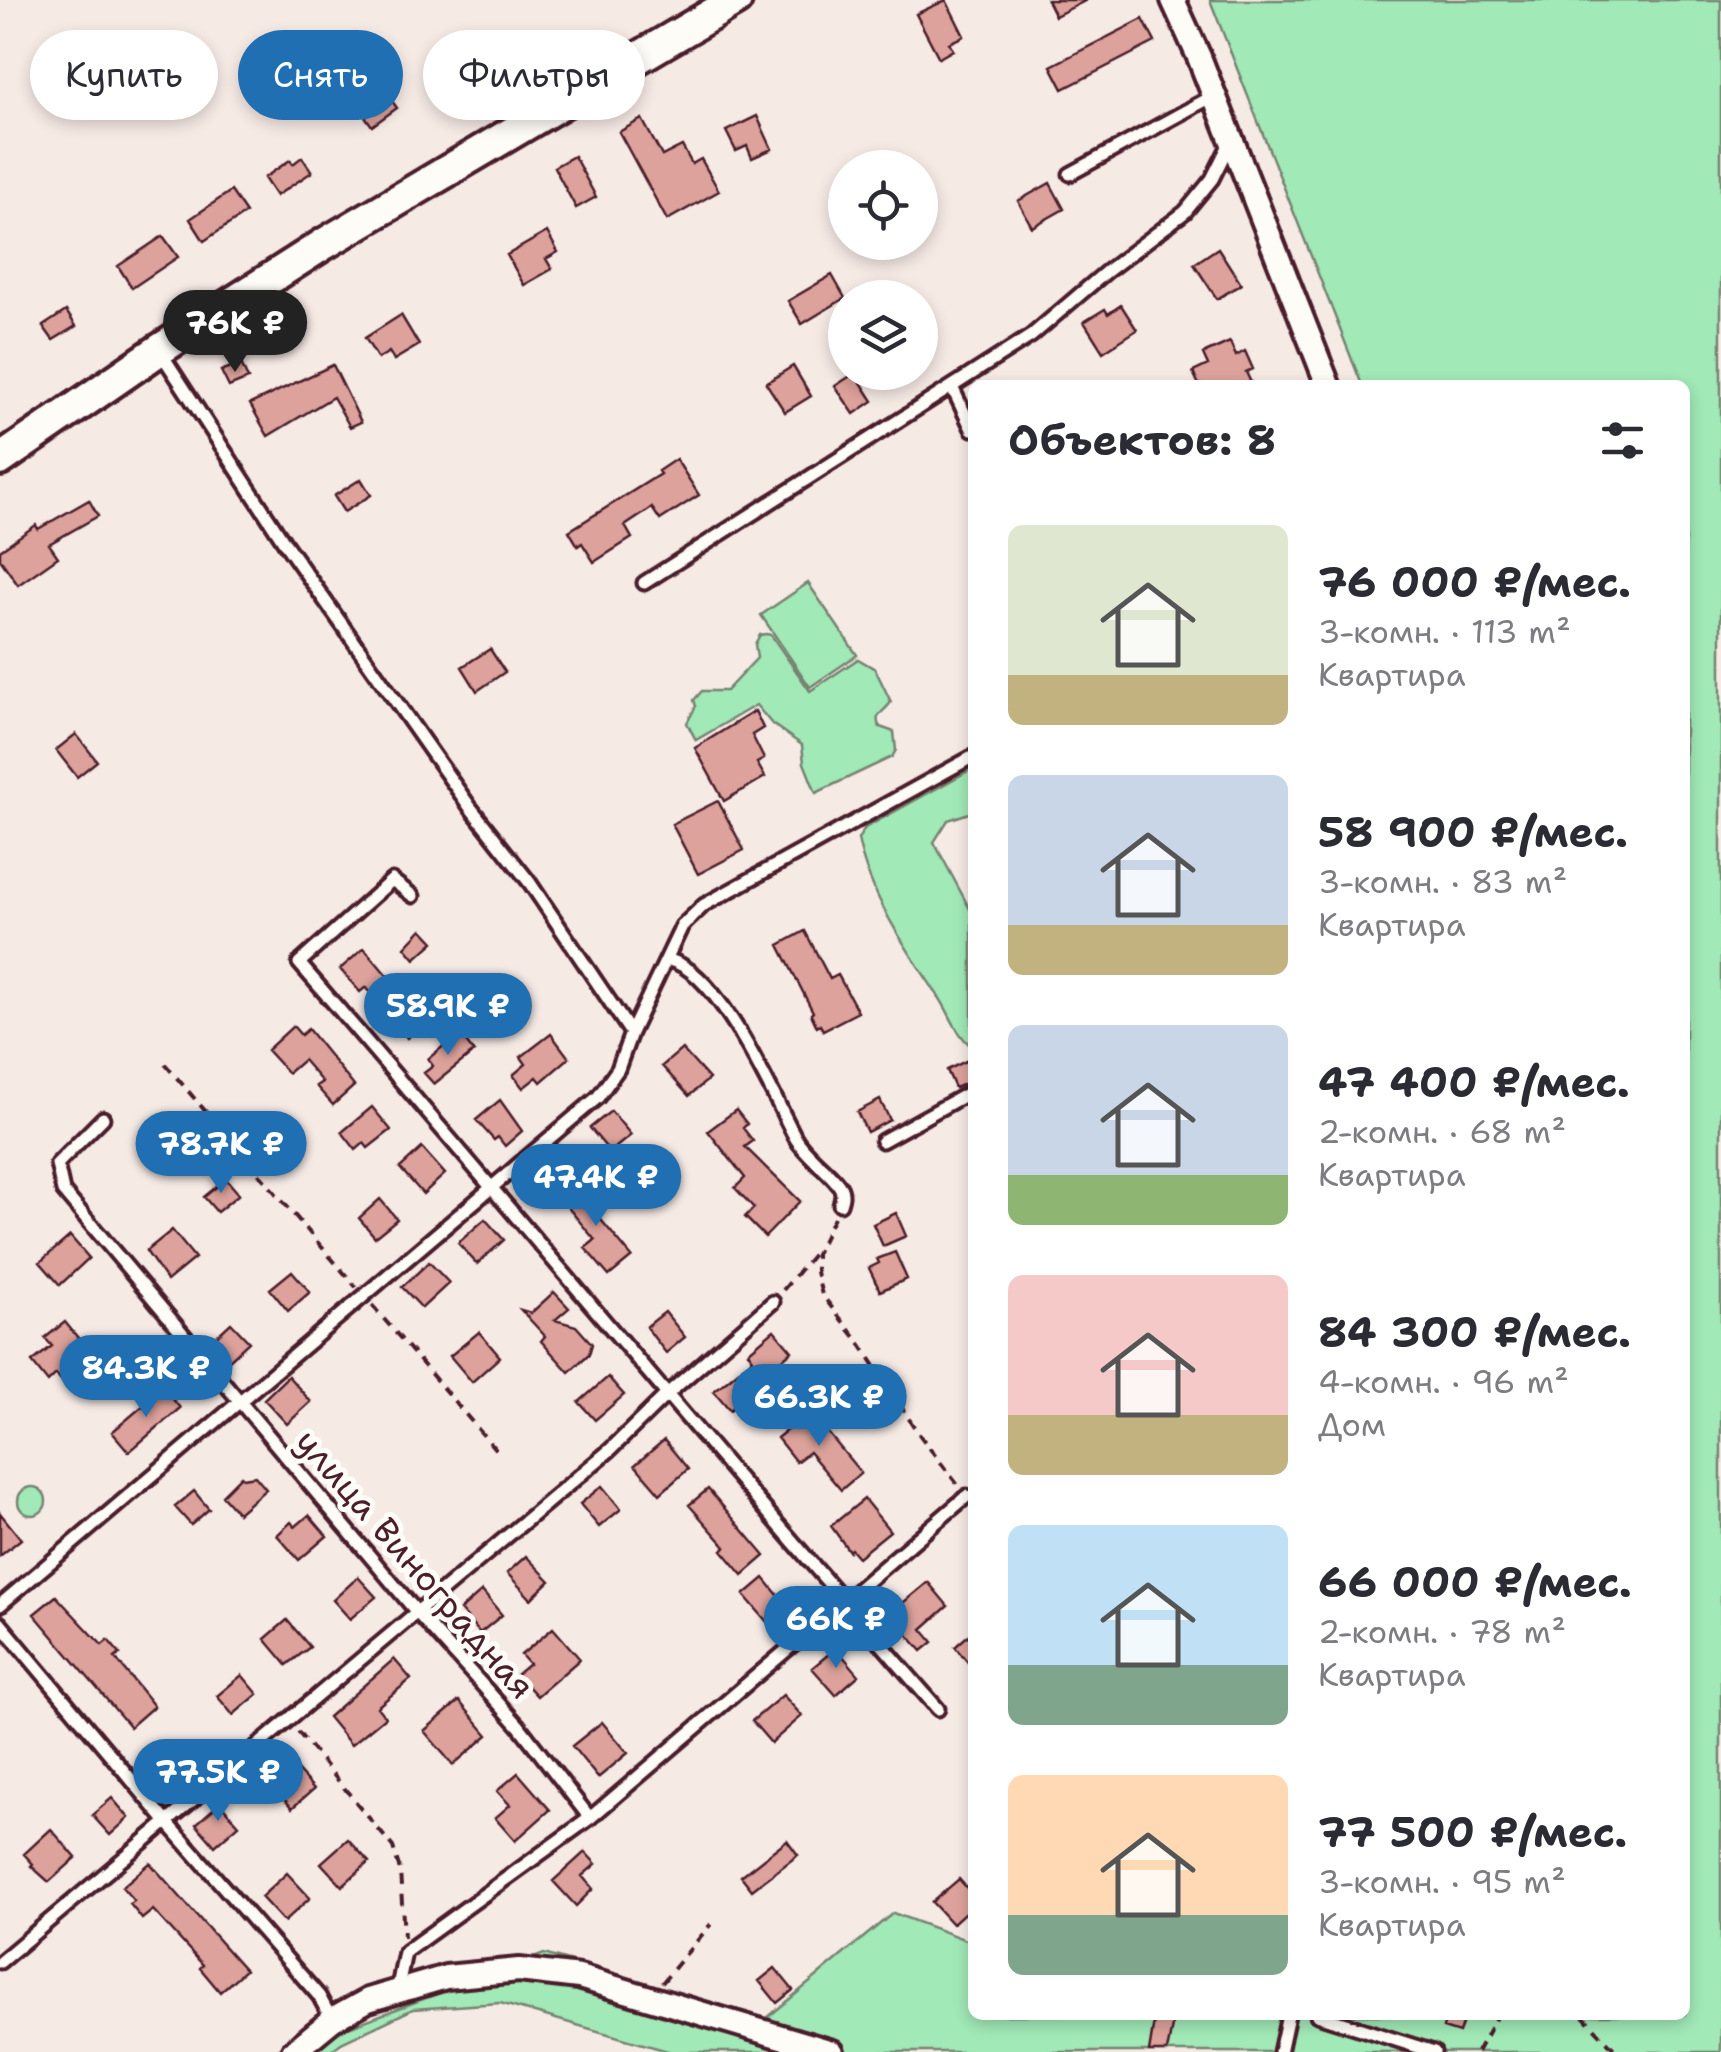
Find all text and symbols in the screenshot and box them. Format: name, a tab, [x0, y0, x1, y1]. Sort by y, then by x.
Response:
chip: Купить	[30, 30, 218, 120]
chip: Снять	[238, 30, 403, 120]
chip: Фильтры	[423, 30, 645, 120]
map controls	[828, 150, 938, 390]
button: locate	[828, 150, 938, 260]
button: layers	[828, 280, 938, 390]
pin: 76K ₽	[165, 290, 305, 375]
text: 76K ₽	[185, 301, 285, 344]
text: Объектов: 8	[1008, 412, 1276, 468]
icon: filters	[1595, 413, 1650, 468]
text: 76 000 ₽/мес.	[1318, 554, 1631, 610]
icon: home	[1088, 565, 1208, 685]
text: 3-комн. · 113 m²	[1318, 610, 1571, 653]
text: Квартира	[1318, 653, 1466, 696]
text: 58 900 ₽/мес.	[1318, 804, 1628, 860]
icon: home	[1088, 815, 1208, 935]
text: 3-комн. · 83 m²	[1318, 860, 1567, 903]
text: Квартира	[1318, 903, 1466, 946]
pin: 58.9K ₽	[356, 973, 540, 1058]
text: 58.9K ₽	[386, 984, 510, 1027]
text: 47 400 ₽/мес.	[1318, 1054, 1630, 1110]
icon: home	[1088, 1065, 1208, 1185]
text: 2-комн. · 68 m²	[1318, 1110, 1566, 1153]
pin: 78.7K ₽	[129, 1111, 313, 1196]
text: 78.7K ₽	[158, 1122, 284, 1165]
pin: 47.4K ₽	[504, 1144, 688, 1229]
text: Квартира	[1318, 1153, 1466, 1196]
text: 47.4K ₽	[533, 1155, 659, 1198]
text: 84 300 ₽/мес.	[1318, 1304, 1631, 1360]
icon: home	[1088, 1315, 1208, 1435]
pin: 84.3K ₽	[54, 1335, 238, 1420]
text: 84.3K ₽	[81, 1346, 211, 1389]
text: 4-комн. · 96 m²	[1318, 1360, 1569, 1403]
pin: 66.3K ₽	[727, 1364, 911, 1449]
text: 66.3K ₽	[754, 1375, 884, 1418]
text: Дом	[1318, 1403, 1386, 1446]
street label: улица Виноградная	[285, 1419, 546, 1709]
text: 66 000 ₽/мес.	[1318, 1554, 1632, 1610]
icon: home	[1088, 1565, 1208, 1685]
pin: 66K ₽	[766, 1586, 906, 1671]
text: 66K ₽	[786, 1597, 886, 1640]
text: 2-комн. · 78 m²	[1318, 1610, 1566, 1653]
text: Квартира	[1318, 1653, 1466, 1696]
pin: 77.5K ₽	[126, 1739, 310, 1824]
text: 77.5K ₽	[155, 1750, 281, 1793]
text: 77 500 ₽/мес.	[1318, 1804, 1627, 1860]
icon: home	[1088, 1815, 1208, 1935]
text: 3-комн. · 95 m²	[1318, 1860, 1566, 1903]
text: Квартира	[1318, 1903, 1466, 1946]

